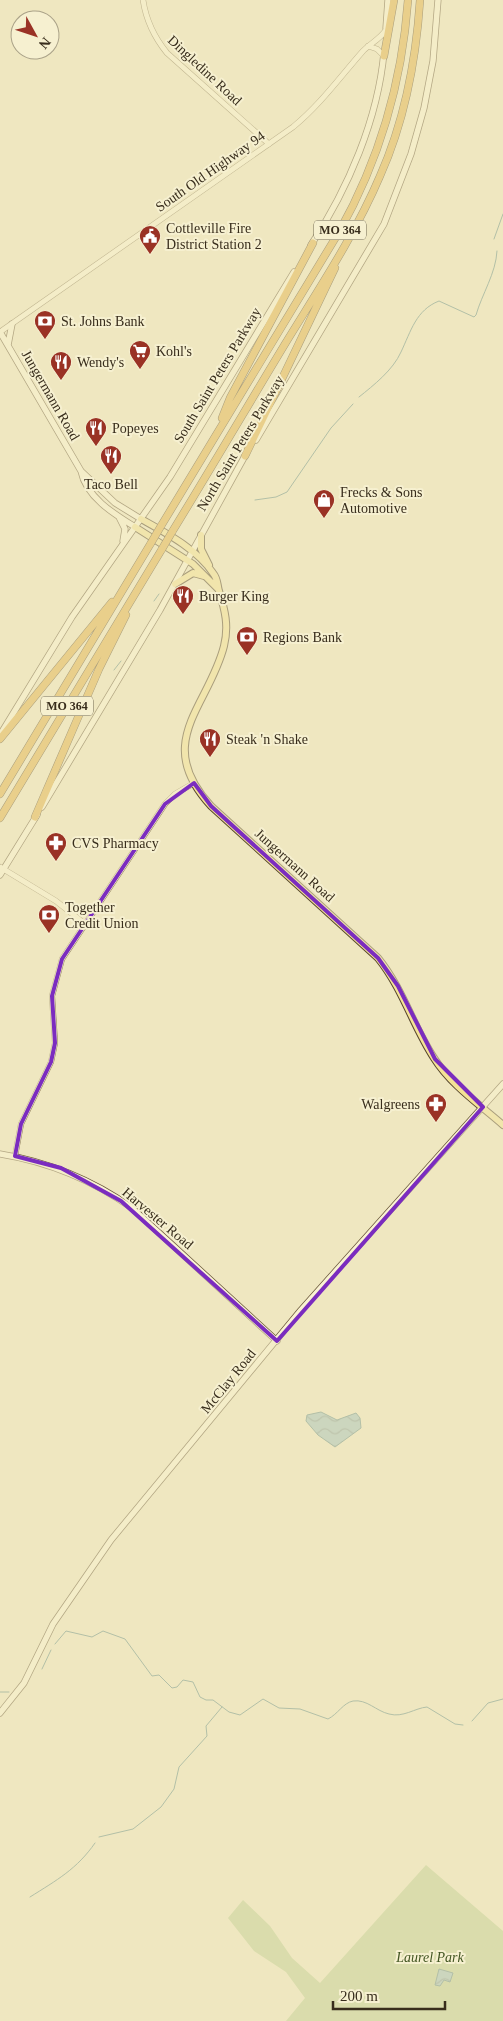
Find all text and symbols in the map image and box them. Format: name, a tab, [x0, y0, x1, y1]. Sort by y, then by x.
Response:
north arrow	[10, 10, 60, 60]
street label: Dingledine Road	[165, 32, 245, 108]
text: N	[36, 34, 54, 52]
street label: South Old Highway 94	[153, 128, 268, 215]
road number: MO 364	[314, 220, 366, 240]
place label: Cottleville Fire District Station 2	[166, 221, 262, 252]
public building icon: Cottleville Fire District Station 2	[138, 224, 162, 255]
street label: South Saint Peters Parkway	[171, 305, 264, 446]
bank icon: St. Johns Bank	[33, 309, 57, 340]
place label: St. Johns Bank	[61, 314, 145, 329]
supermarket icon: Kohl's	[128, 339, 152, 370]
place label: Kohl's	[156, 344, 192, 359]
street label: Jungermann Road	[19, 348, 82, 443]
restaurant icon: Wendy's	[49, 350, 73, 381]
place label: Wendy's	[77, 355, 124, 370]
street label: North Saint Peters Parkway	[194, 373, 287, 514]
restaurant icon: Popeyes	[84, 416, 108, 447]
place label: Popeyes	[112, 421, 159, 436]
restaurant icon: Taco Bell	[99, 444, 123, 475]
place label: Taco Bell	[84, 477, 138, 492]
place label: Frecks & Sons Automotive	[340, 485, 422, 516]
shop icon: Frecks & Sons Automotive	[312, 488, 336, 519]
restaurant icon: Burger King	[171, 584, 195, 615]
place label: Burger King	[199, 589, 269, 604]
bank icon: Regions Bank	[235, 625, 259, 656]
place label: Regions Bank	[263, 630, 342, 645]
road number: MO 364	[41, 696, 93, 716]
restaurant icon: Steak 'n Shake	[198, 727, 222, 758]
place label: Steak 'n Shake	[226, 732, 308, 747]
street label: Jungermann Road	[252, 826, 337, 905]
pharmacy icon: CVS Pharmacy	[44, 831, 68, 862]
place label: CVS Pharmacy	[72, 836, 159, 851]
place label: Together Credit Union	[65, 900, 139, 931]
bank icon: Together Credit Union	[37, 903, 61, 934]
pharmacy icon: Walgreens	[424, 1092, 448, 1123]
place label: Walgreens	[361, 1097, 420, 1112]
street label: Harvester Road	[119, 1185, 196, 1252]
street label: McClay Road	[198, 1346, 259, 1416]
park label: Laurel Park	[395, 1950, 465, 1965]
scale bar	[333, 1978, 446, 2010]
text: 200 m	[340, 1988, 378, 2004]

